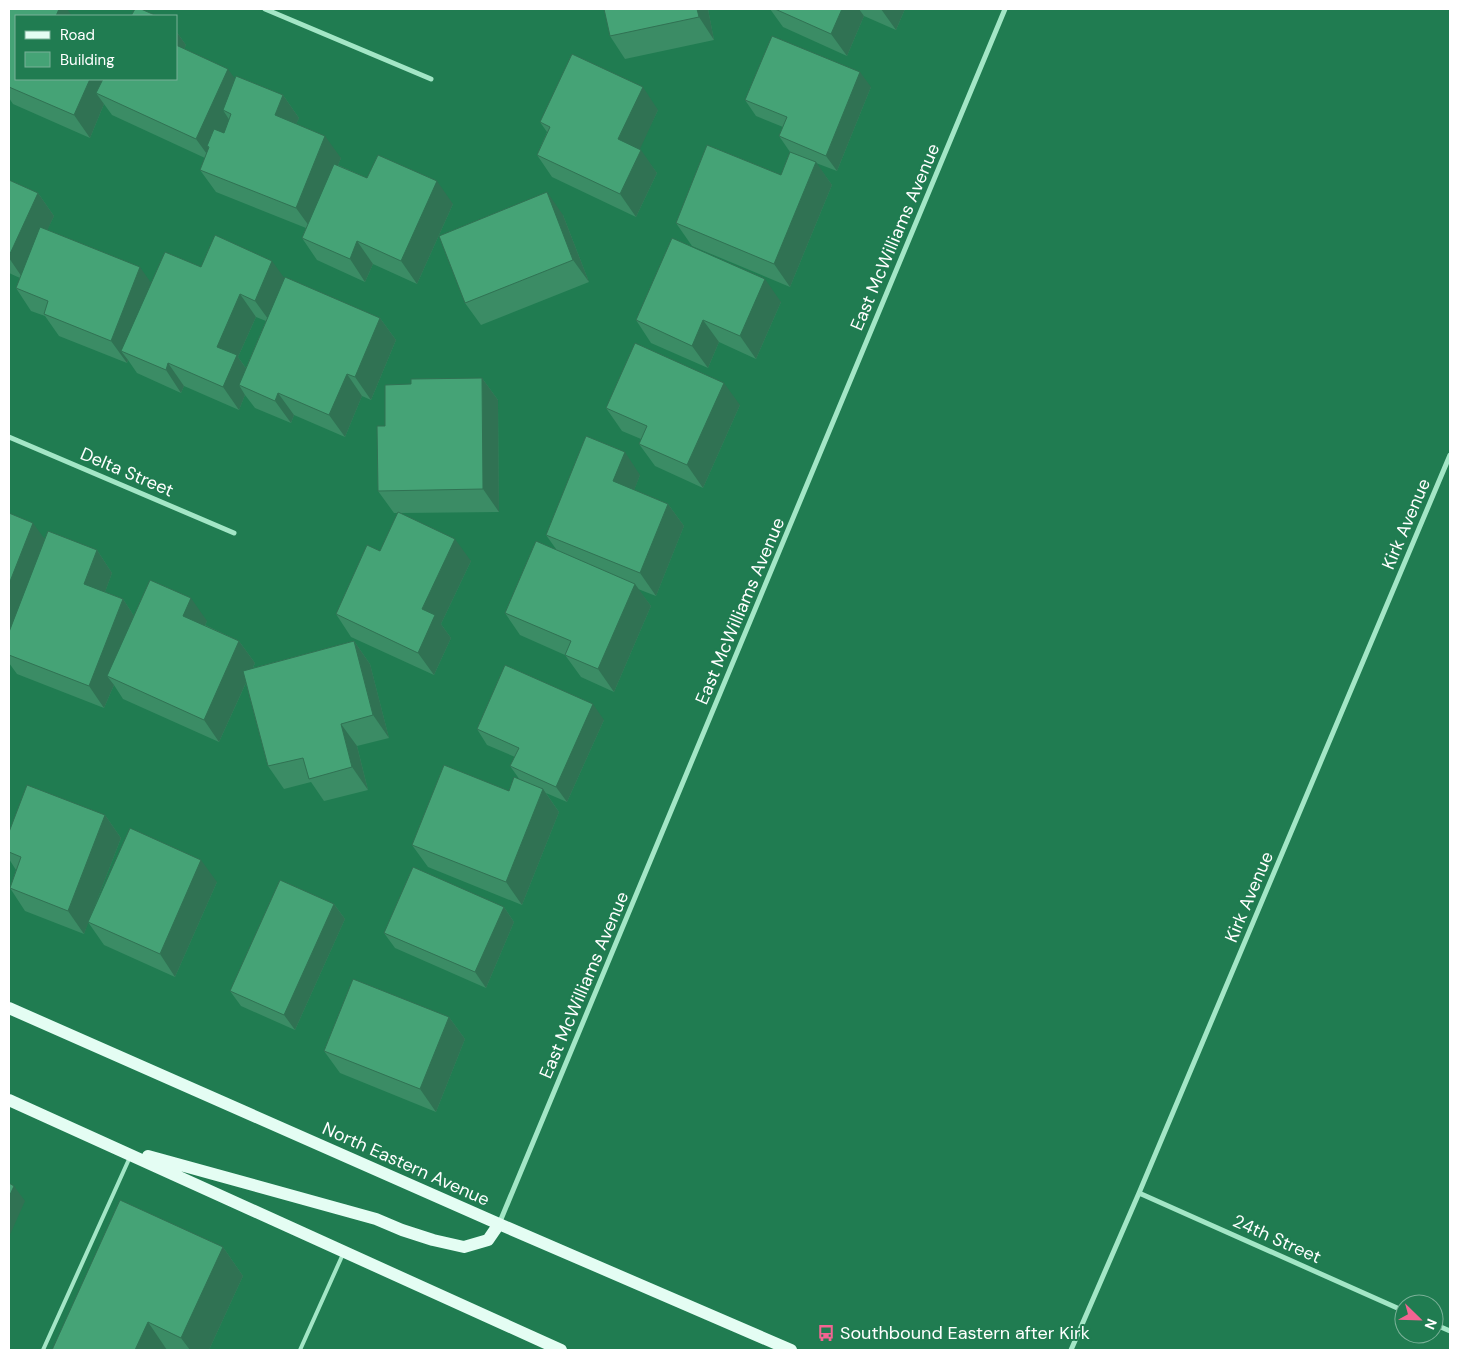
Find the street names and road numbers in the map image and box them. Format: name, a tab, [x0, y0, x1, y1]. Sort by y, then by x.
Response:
street label: East McWilliams Avenue	[845, 140, 945, 334]
street label: Delta Street	[77, 442, 177, 502]
street label: Kirk Avenue	[1376, 475, 1436, 573]
street label: East McWilliams Avenue	[690, 514, 790, 708]
street label: Kirk Avenue	[1219, 848, 1279, 946]
street label: East McWilliams Avenue	[534, 888, 634, 1082]
street label: North Eastern Avenue	[319, 1116, 493, 1212]
street label: 24th Street	[1229, 1209, 1325, 1269]

